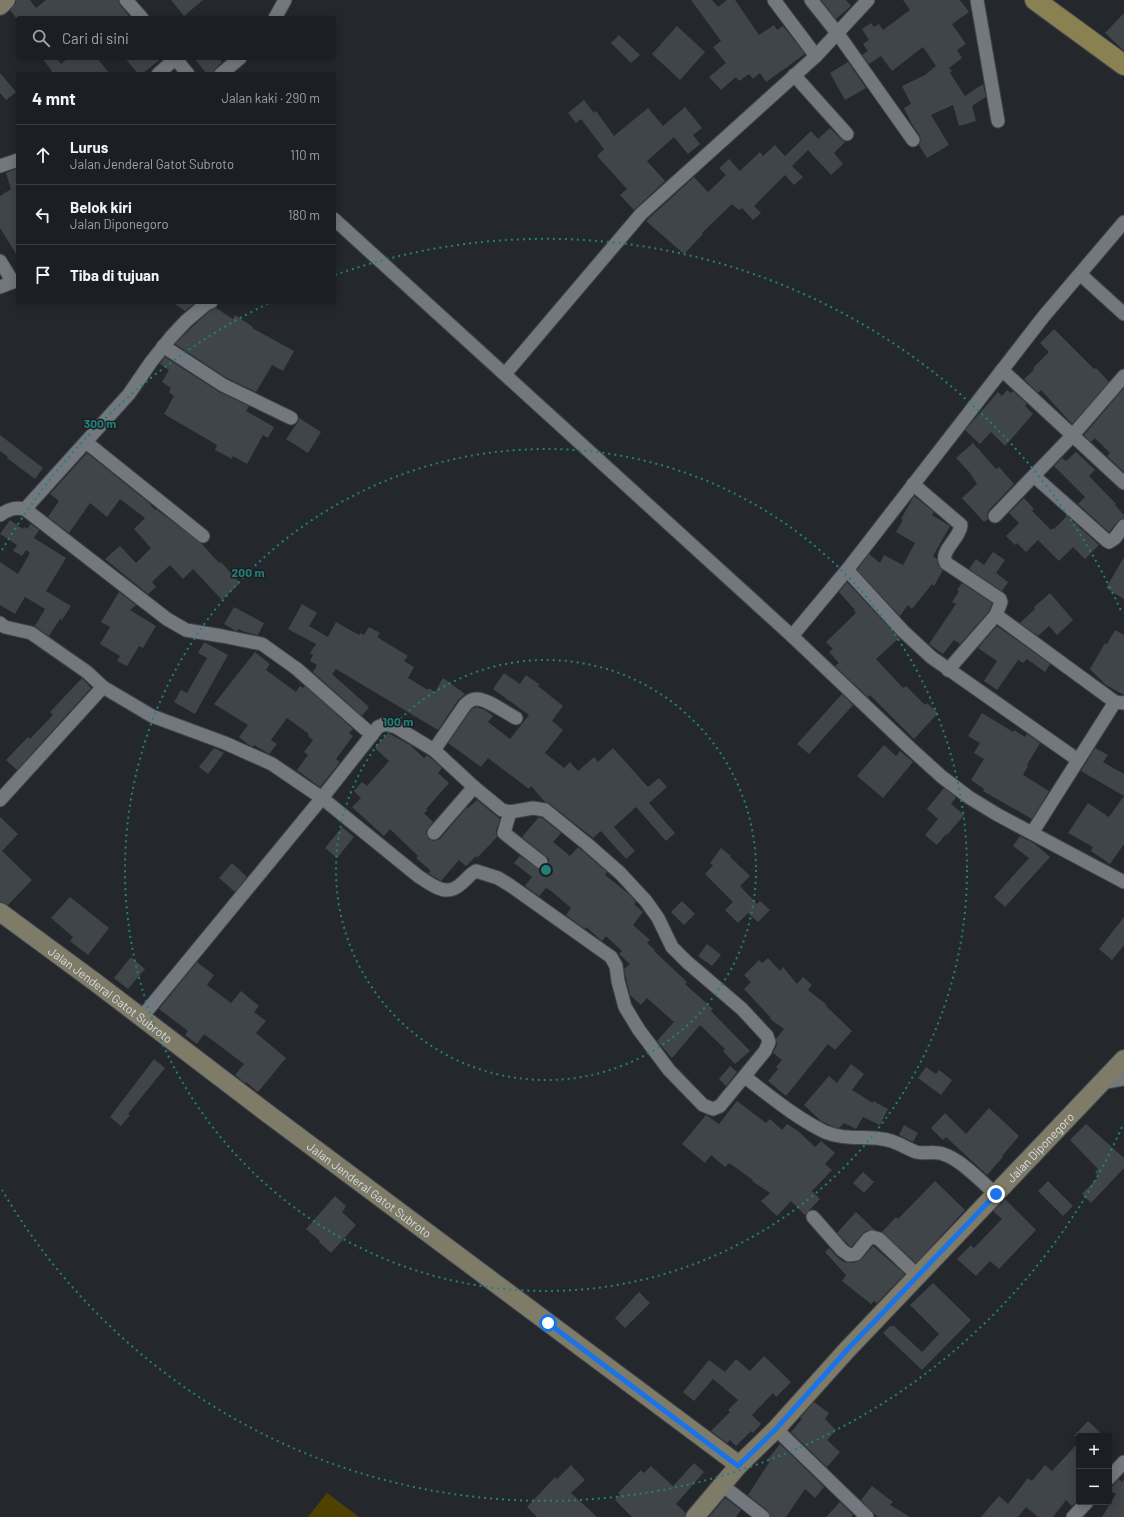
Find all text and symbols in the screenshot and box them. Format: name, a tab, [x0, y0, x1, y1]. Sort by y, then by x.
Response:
search box	[16, 16, 336, 60]
icon: search	[30, 27, 52, 49]
text: Cari di sini	[62, 29, 129, 47]
text: 4 mnt	[32, 88, 76, 108]
text: Jalan kaki · 290 m	[221, 90, 320, 106]
text: Lurus	[70, 138, 108, 156]
icon: ahead	[32, 144, 54, 166]
text: 110 m	[290, 147, 320, 163]
text: Jalan Jenderal Gatot Subroto	[70, 156, 234, 172]
text: Belok kiri	[70, 198, 132, 216]
icon: left	[32, 204, 54, 226]
text: 180 m	[288, 207, 320, 223]
text: Jalan Diponegoro	[70, 216, 169, 232]
icon: arrive	[32, 264, 54, 286]
text: Tiba di tujuan	[70, 266, 159, 284]
text: 300 m	[84, 416, 116, 430]
text: 200 m	[232, 565, 264, 579]
text: 100 m	[383, 714, 413, 728]
centre of rings	[539, 863, 553, 877]
street label: Jalan Jenderal Gatot Subroto	[46, 943, 175, 1046]
street label: Jalan Diponegoro	[1004, 1109, 1077, 1185]
street label: Jalan Jenderal Gatot Subroto	[304, 1138, 434, 1240]
route end	[987, 1185, 1005, 1203]
route start	[539, 1314, 557, 1332]
map controls	[1076, 1433, 1112, 1505]
button: +	[1076, 1433, 1112, 1469]
button: −	[1076, 1469, 1112, 1505]

